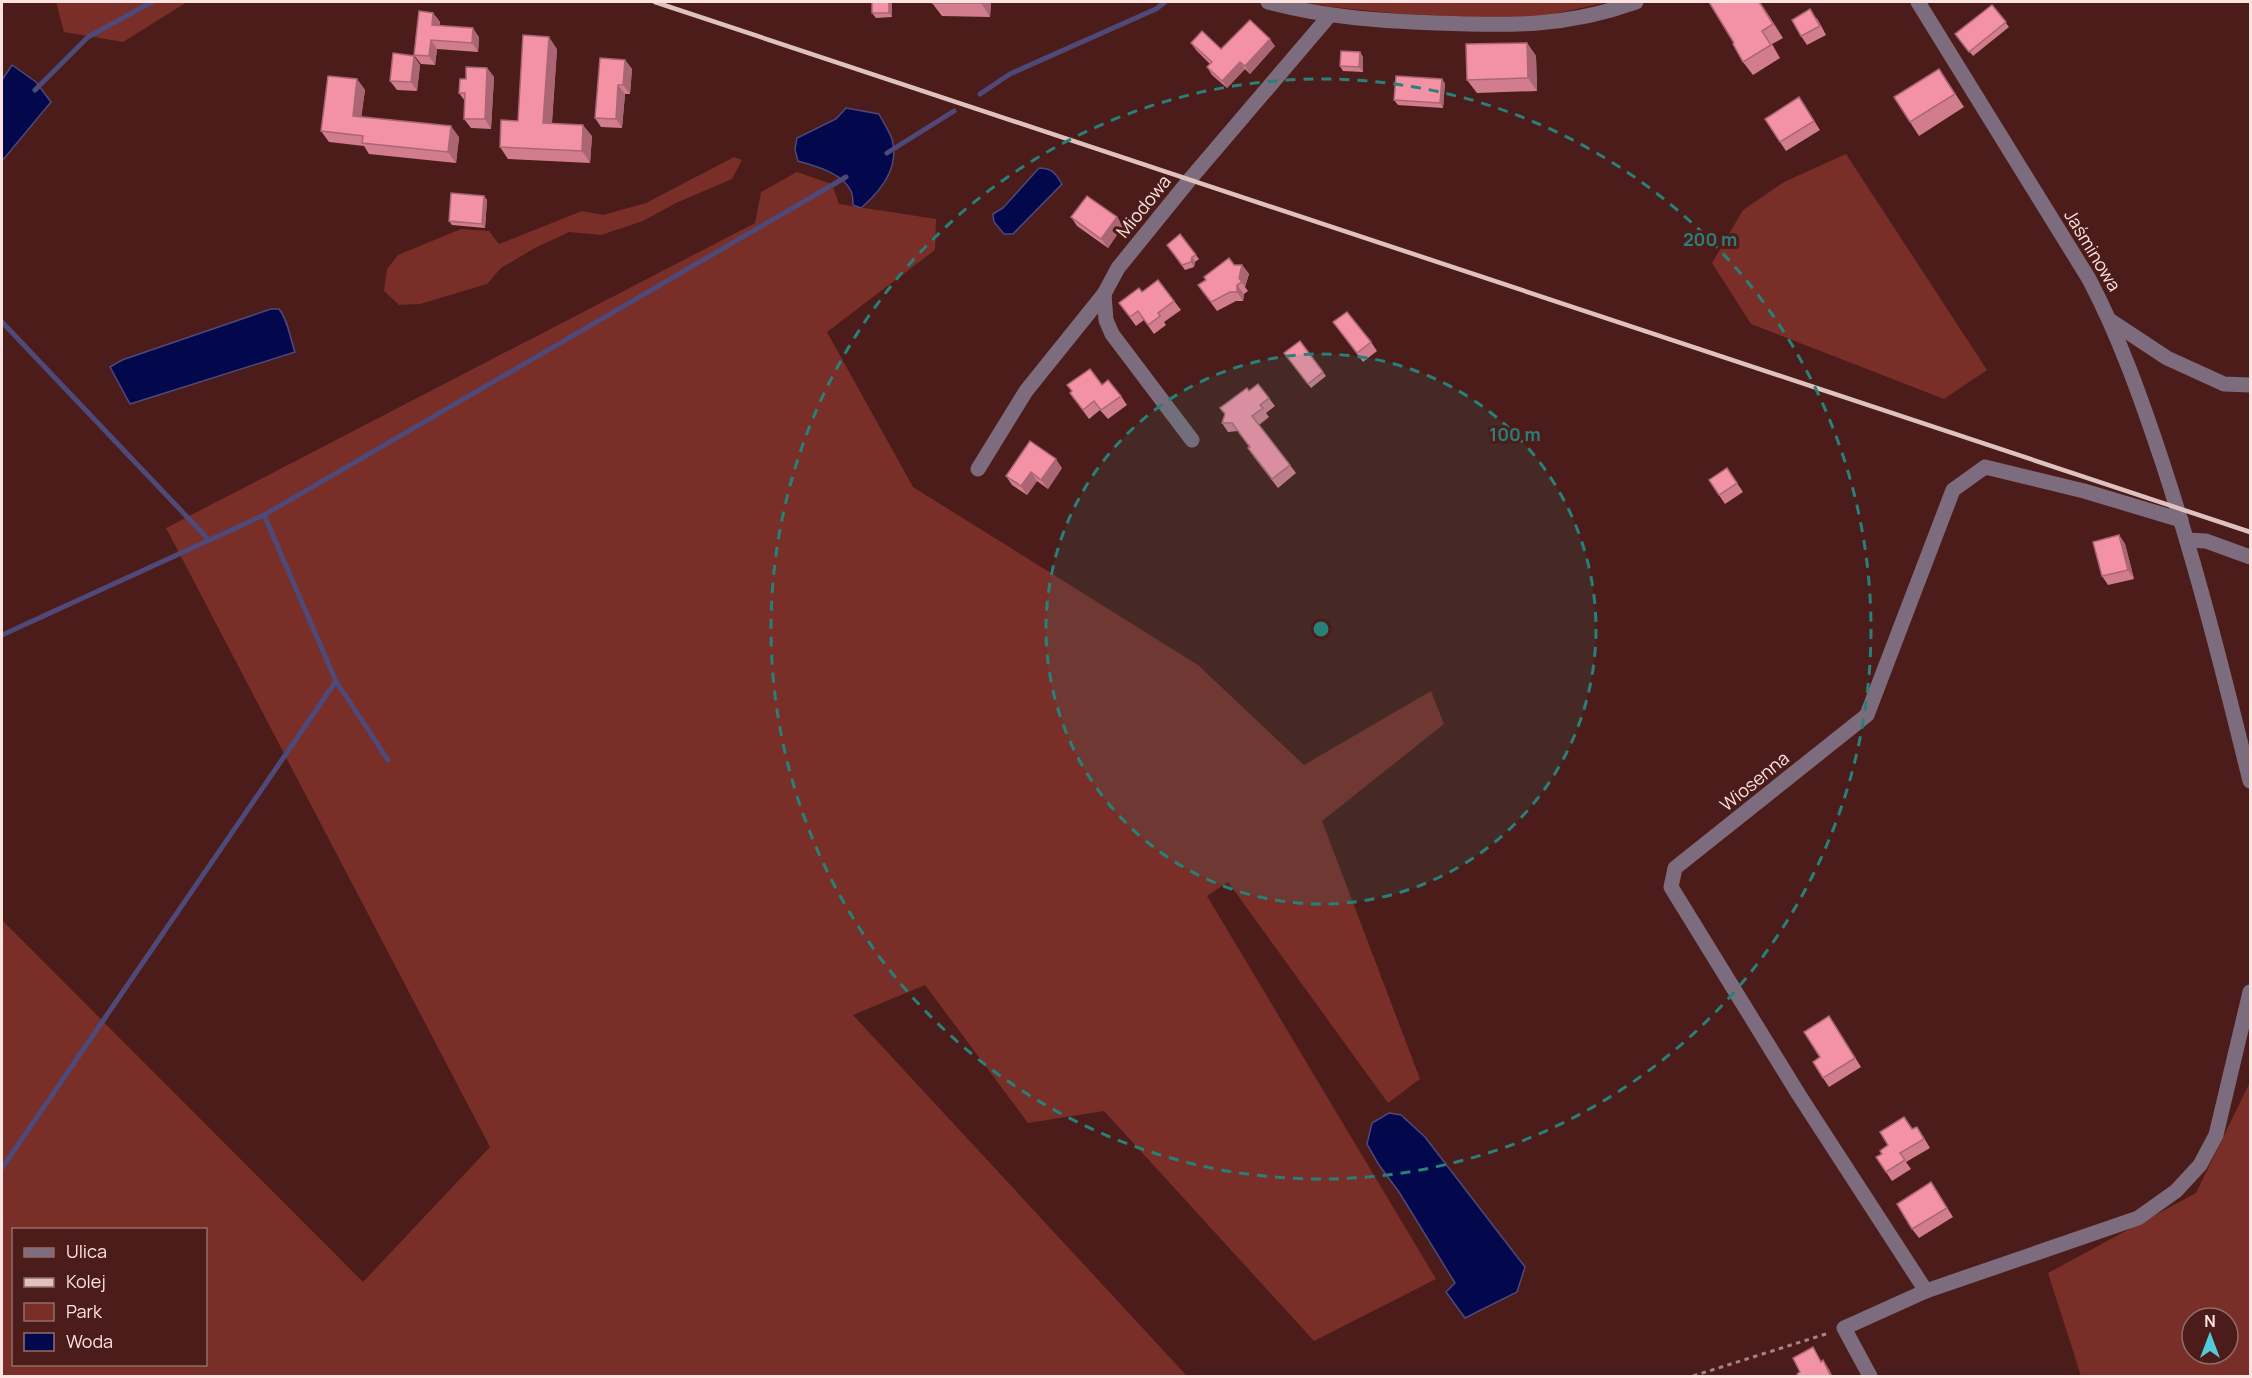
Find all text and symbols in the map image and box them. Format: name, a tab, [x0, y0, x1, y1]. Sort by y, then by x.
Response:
street label: Miodowa	[1110, 170, 1176, 242]
street label: Jaśminowa	[2059, 205, 2127, 295]
text: 200 m	[1683, 227, 1737, 251]
text: 100 m	[1489, 422, 1541, 446]
centre of rings	[1311, 619, 1331, 639]
street label: Wiosenna	[1714, 746, 1794, 816]
legend	[12, 1228, 207, 1366]
text: Ulica	[66, 1239, 107, 1263]
text: Kolej	[66, 1269, 106, 1293]
text: Park	[66, 1299, 103, 1323]
north arrow	[2180, 1306, 2240, 1366]
text: N	[2204, 1310, 2216, 1332]
text: Woda	[66, 1329, 113, 1353]

